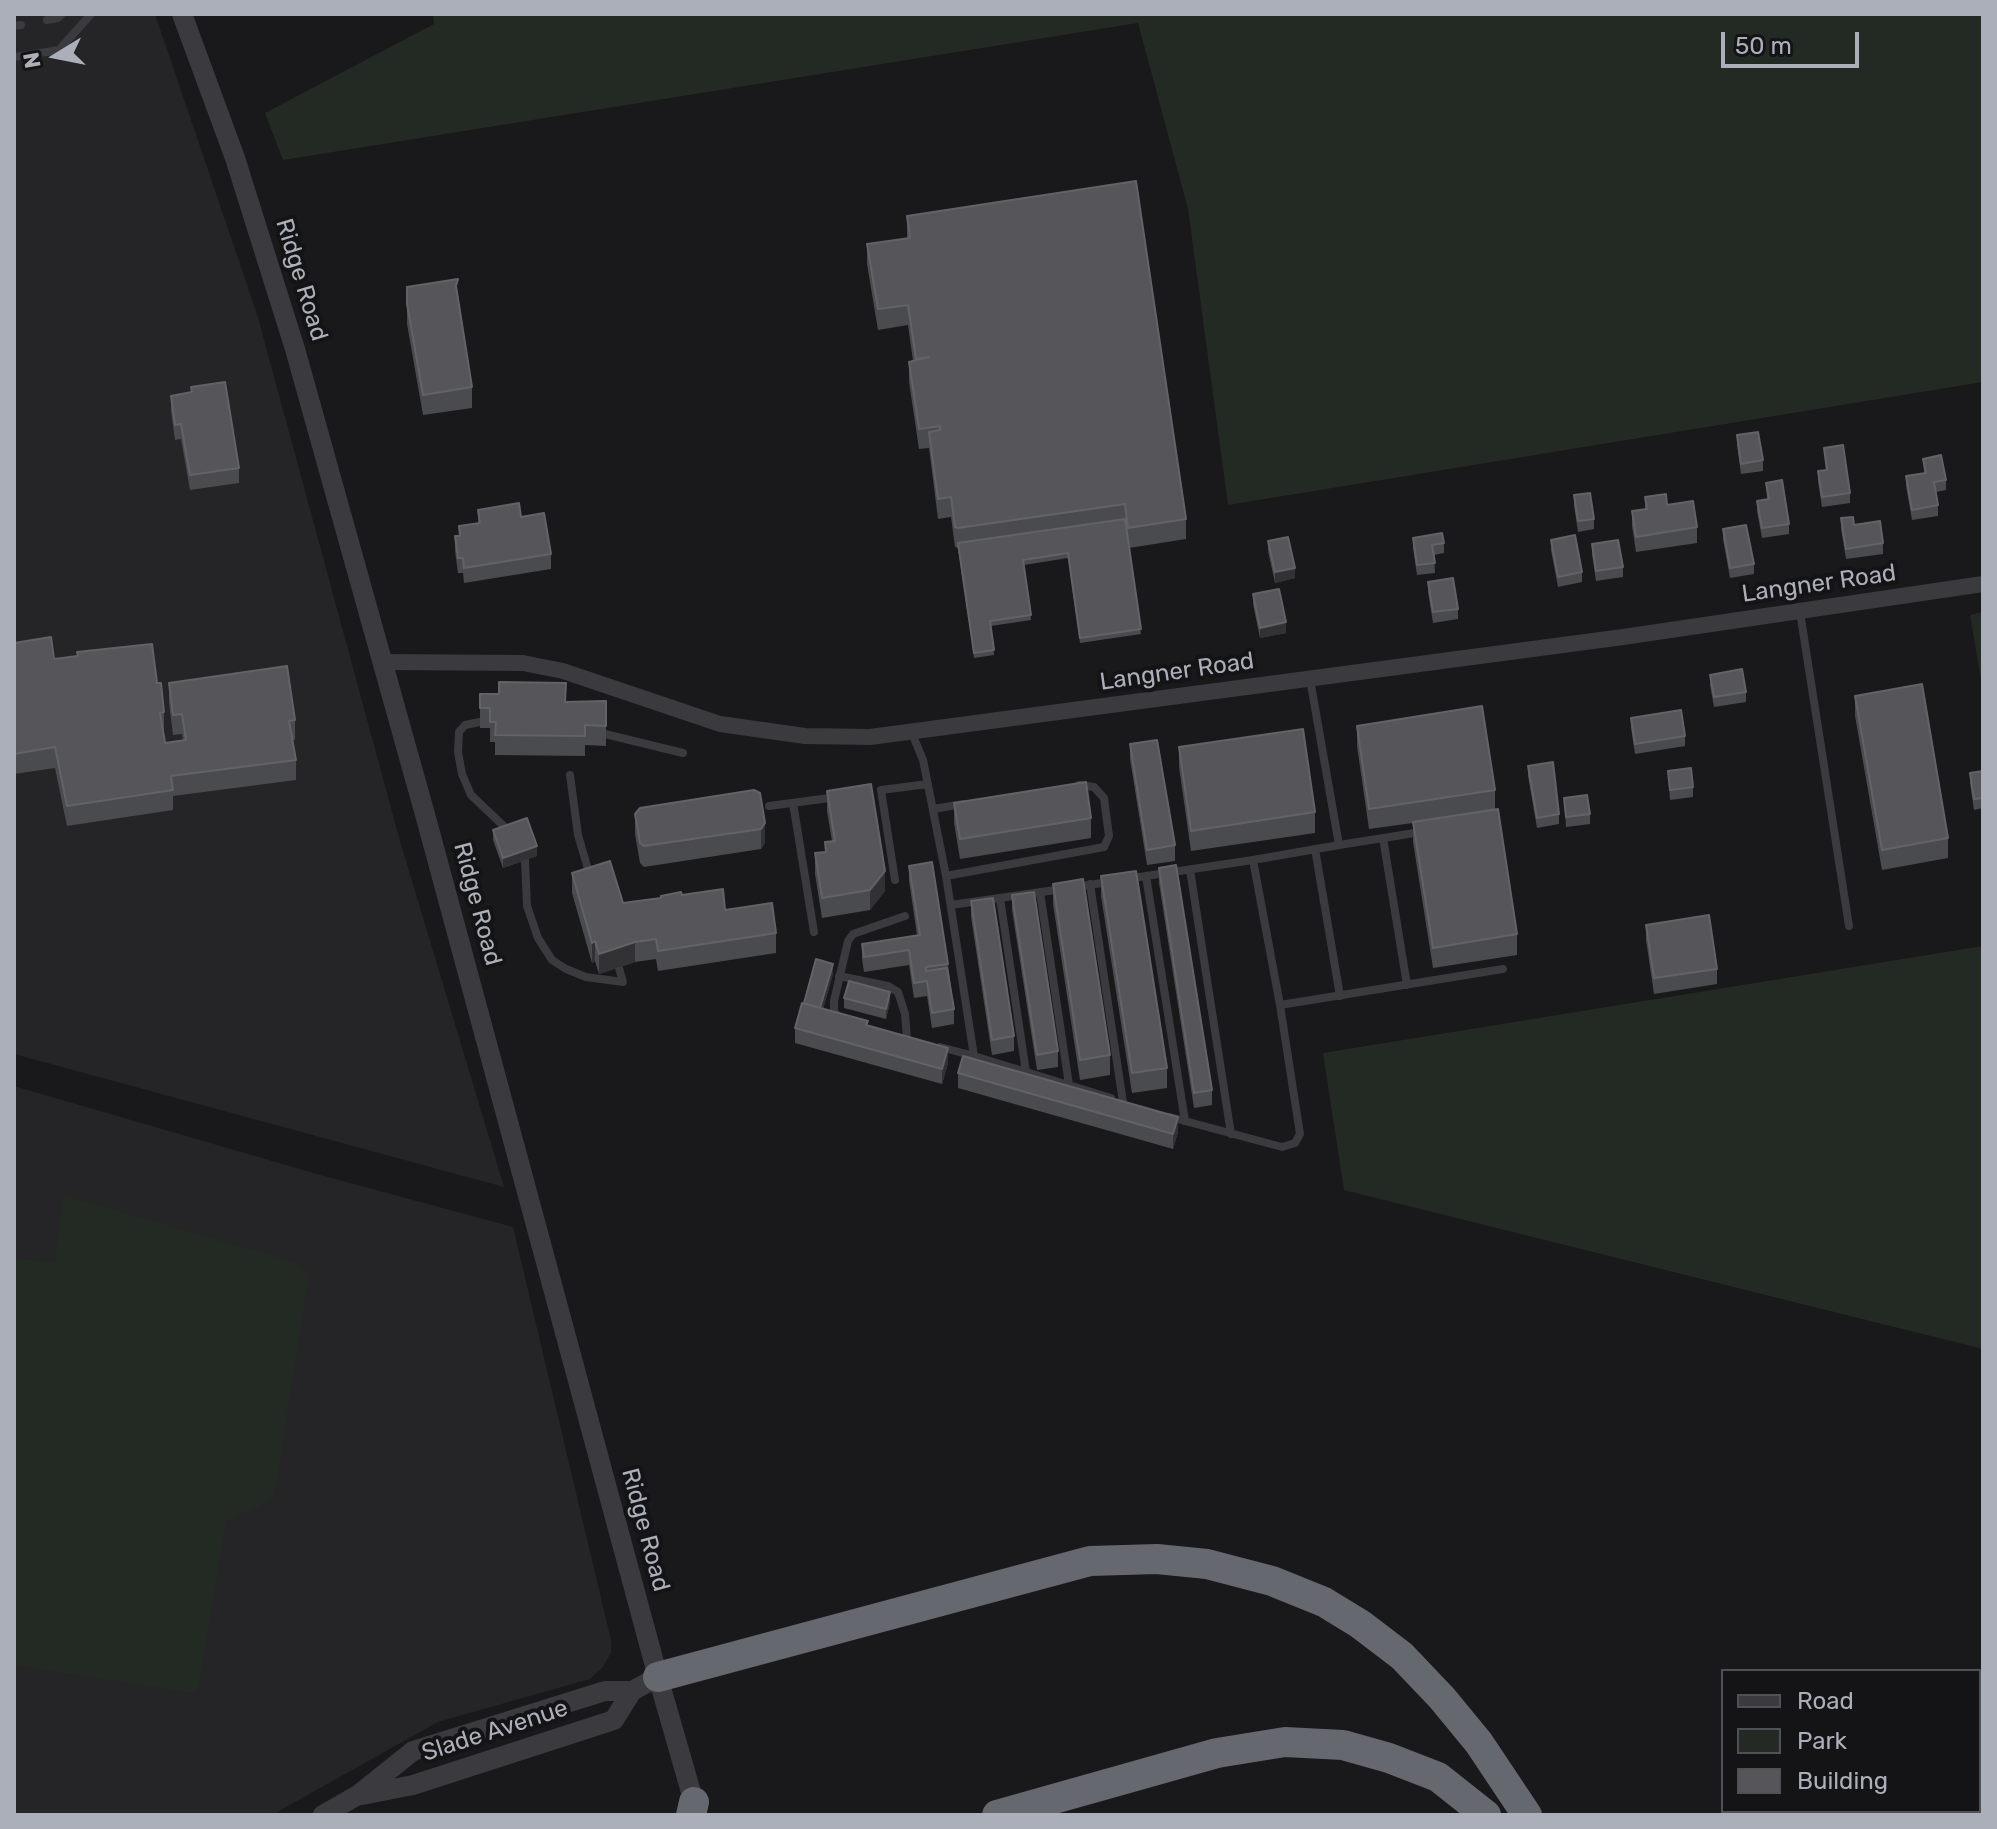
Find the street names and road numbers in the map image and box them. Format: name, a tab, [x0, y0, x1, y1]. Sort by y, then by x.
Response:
street label: Ridge Road	[269, 215, 333, 345]
street label: Langner Road	[1740, 559, 1898, 609]
street label: Langner Road	[1098, 647, 1256, 697]
street label: Ridge Road	[447, 839, 507, 969]
street label: Ridge Road	[615, 1465, 675, 1595]
street label: Slade Avenue	[418, 1694, 572, 1768]

